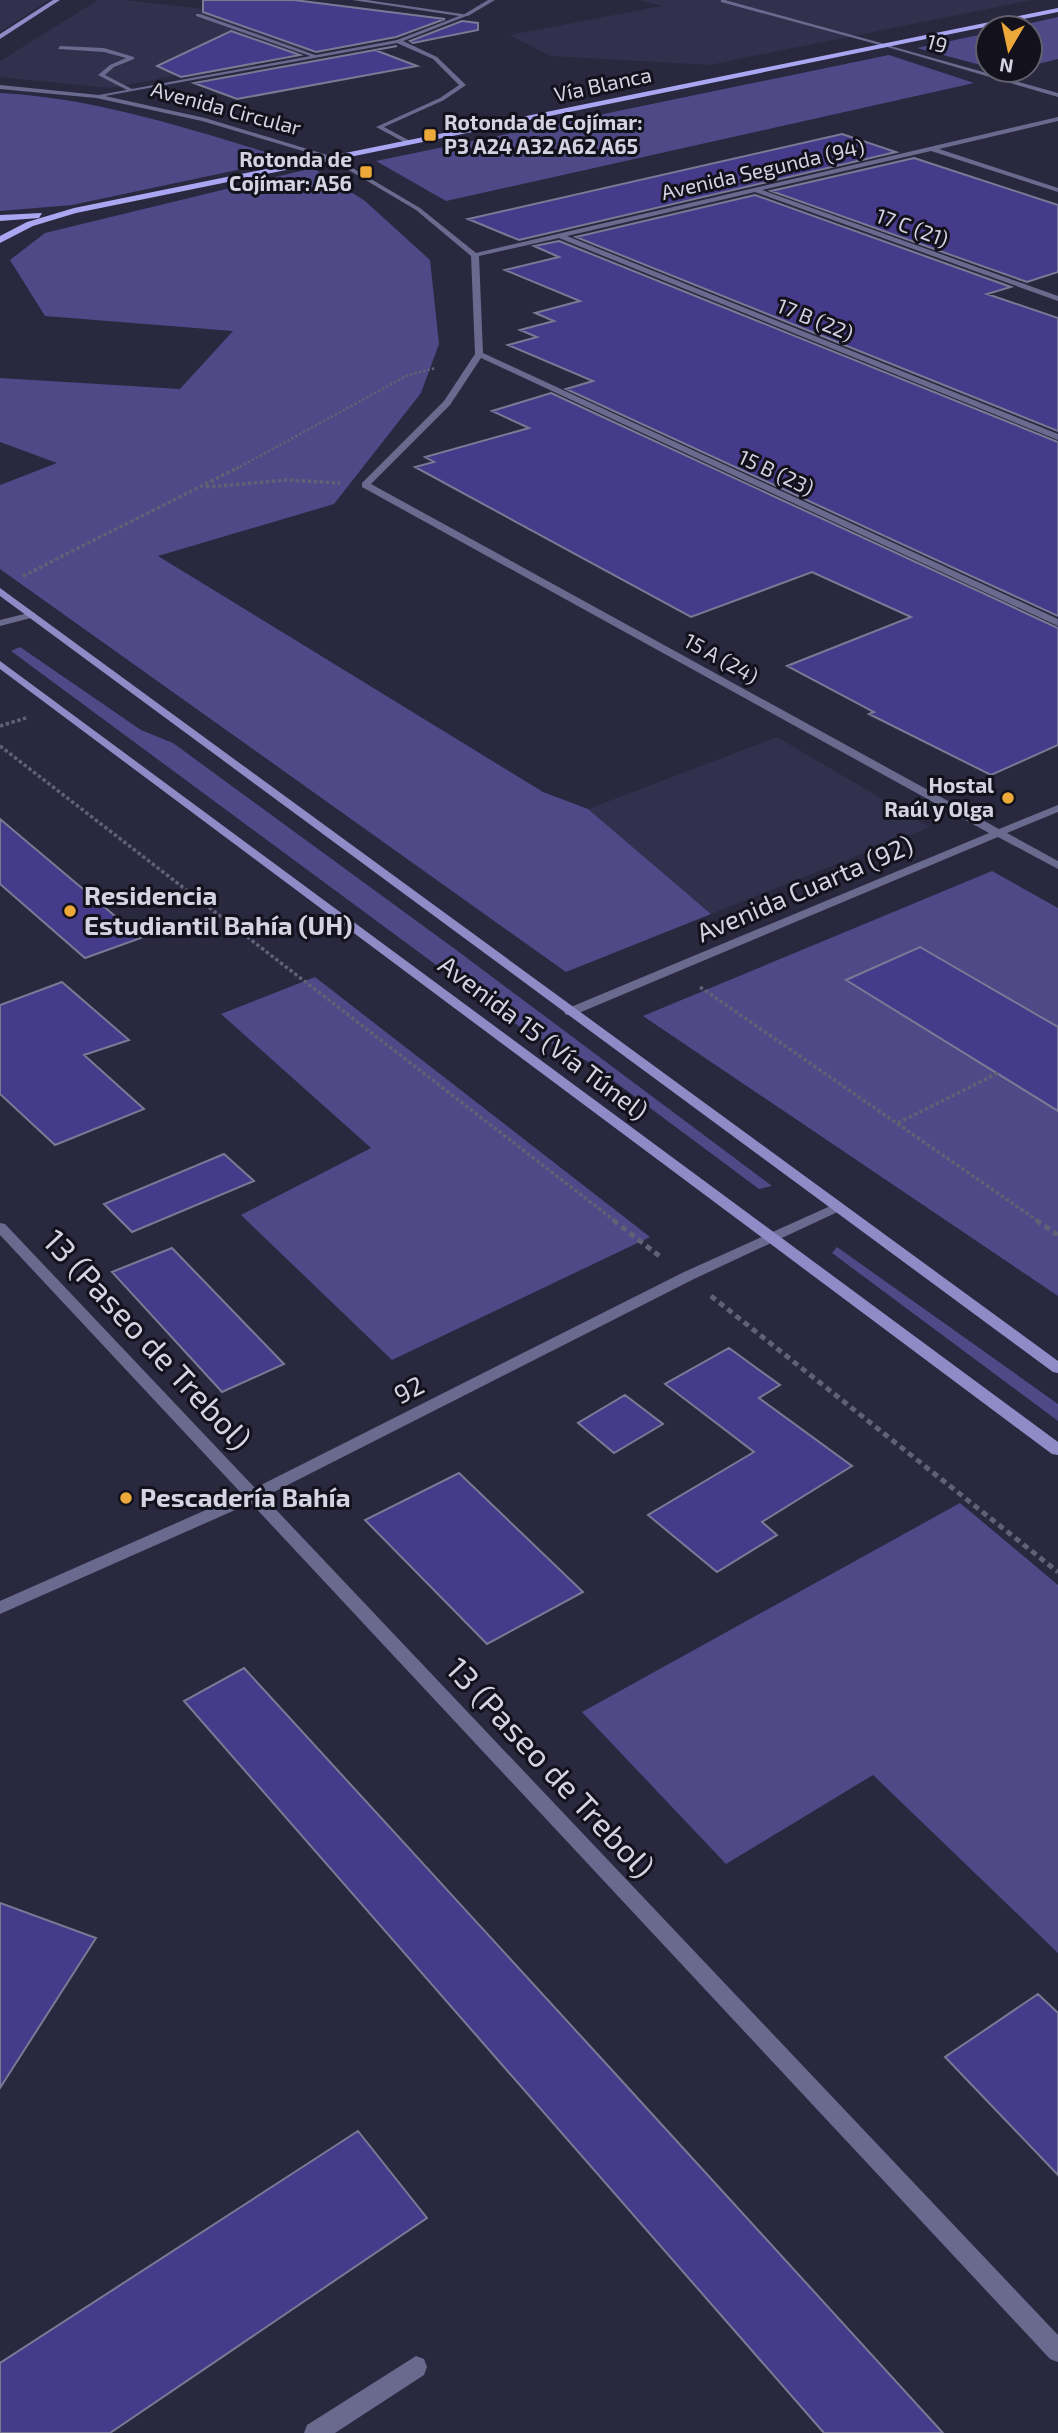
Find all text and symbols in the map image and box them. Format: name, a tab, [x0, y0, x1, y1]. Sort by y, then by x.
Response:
north arrow	[974, 14, 1044, 84]
street label: 19	[924, 28, 951, 57]
text: N	[998, 54, 1015, 79]
street label: Vía Blanca	[552, 61, 654, 106]
street label: Avenida Circular	[149, 76, 305, 140]
place label: Rotonda de Cojímar: P3 A24 A32 A62 A65	[444, 109, 643, 158]
marker: Rotonda de Cojímar: P3 A24 A32 A62 A65	[422, 127, 438, 143]
street label: Avenida Segunda (94)	[659, 133, 867, 204]
place label: Rotonda de Cojímar: A56	[229, 146, 352, 195]
marker: Rotonda de Cojímar: A56	[358, 164, 374, 180]
street label: 17 C (21)	[873, 202, 952, 251]
street label: 17 B (22)	[774, 292, 857, 345]
street label: 15 B (23)	[735, 443, 818, 500]
street label: 15 A (24)	[680, 627, 763, 688]
place label: Hostal Raúl y Olga	[884, 772, 994, 822]
marker: Hostal Raúl y Olga	[1000, 790, 1016, 806]
street label: Avenida Cuarta (92)	[691, 828, 917, 947]
place label: Residencia Estudiantil Bahía (UH)	[84, 879, 352, 940]
marker: Residencia Estudiantil Bahía (UH)	[62, 903, 78, 919]
street label: Avenida 15 (Vía Túnel)	[433, 948, 655, 1126]
street label: 13 (Paseo de Trebol)	[37, 1221, 260, 1457]
street label: 92	[388, 1368, 428, 1409]
place label: Pescadería Bahía	[140, 1481, 351, 1512]
marker: Pescadería Bahía	[118, 1490, 134, 1506]
street label: 13 (Paseo de Trebol)	[440, 1649, 663, 1885]

